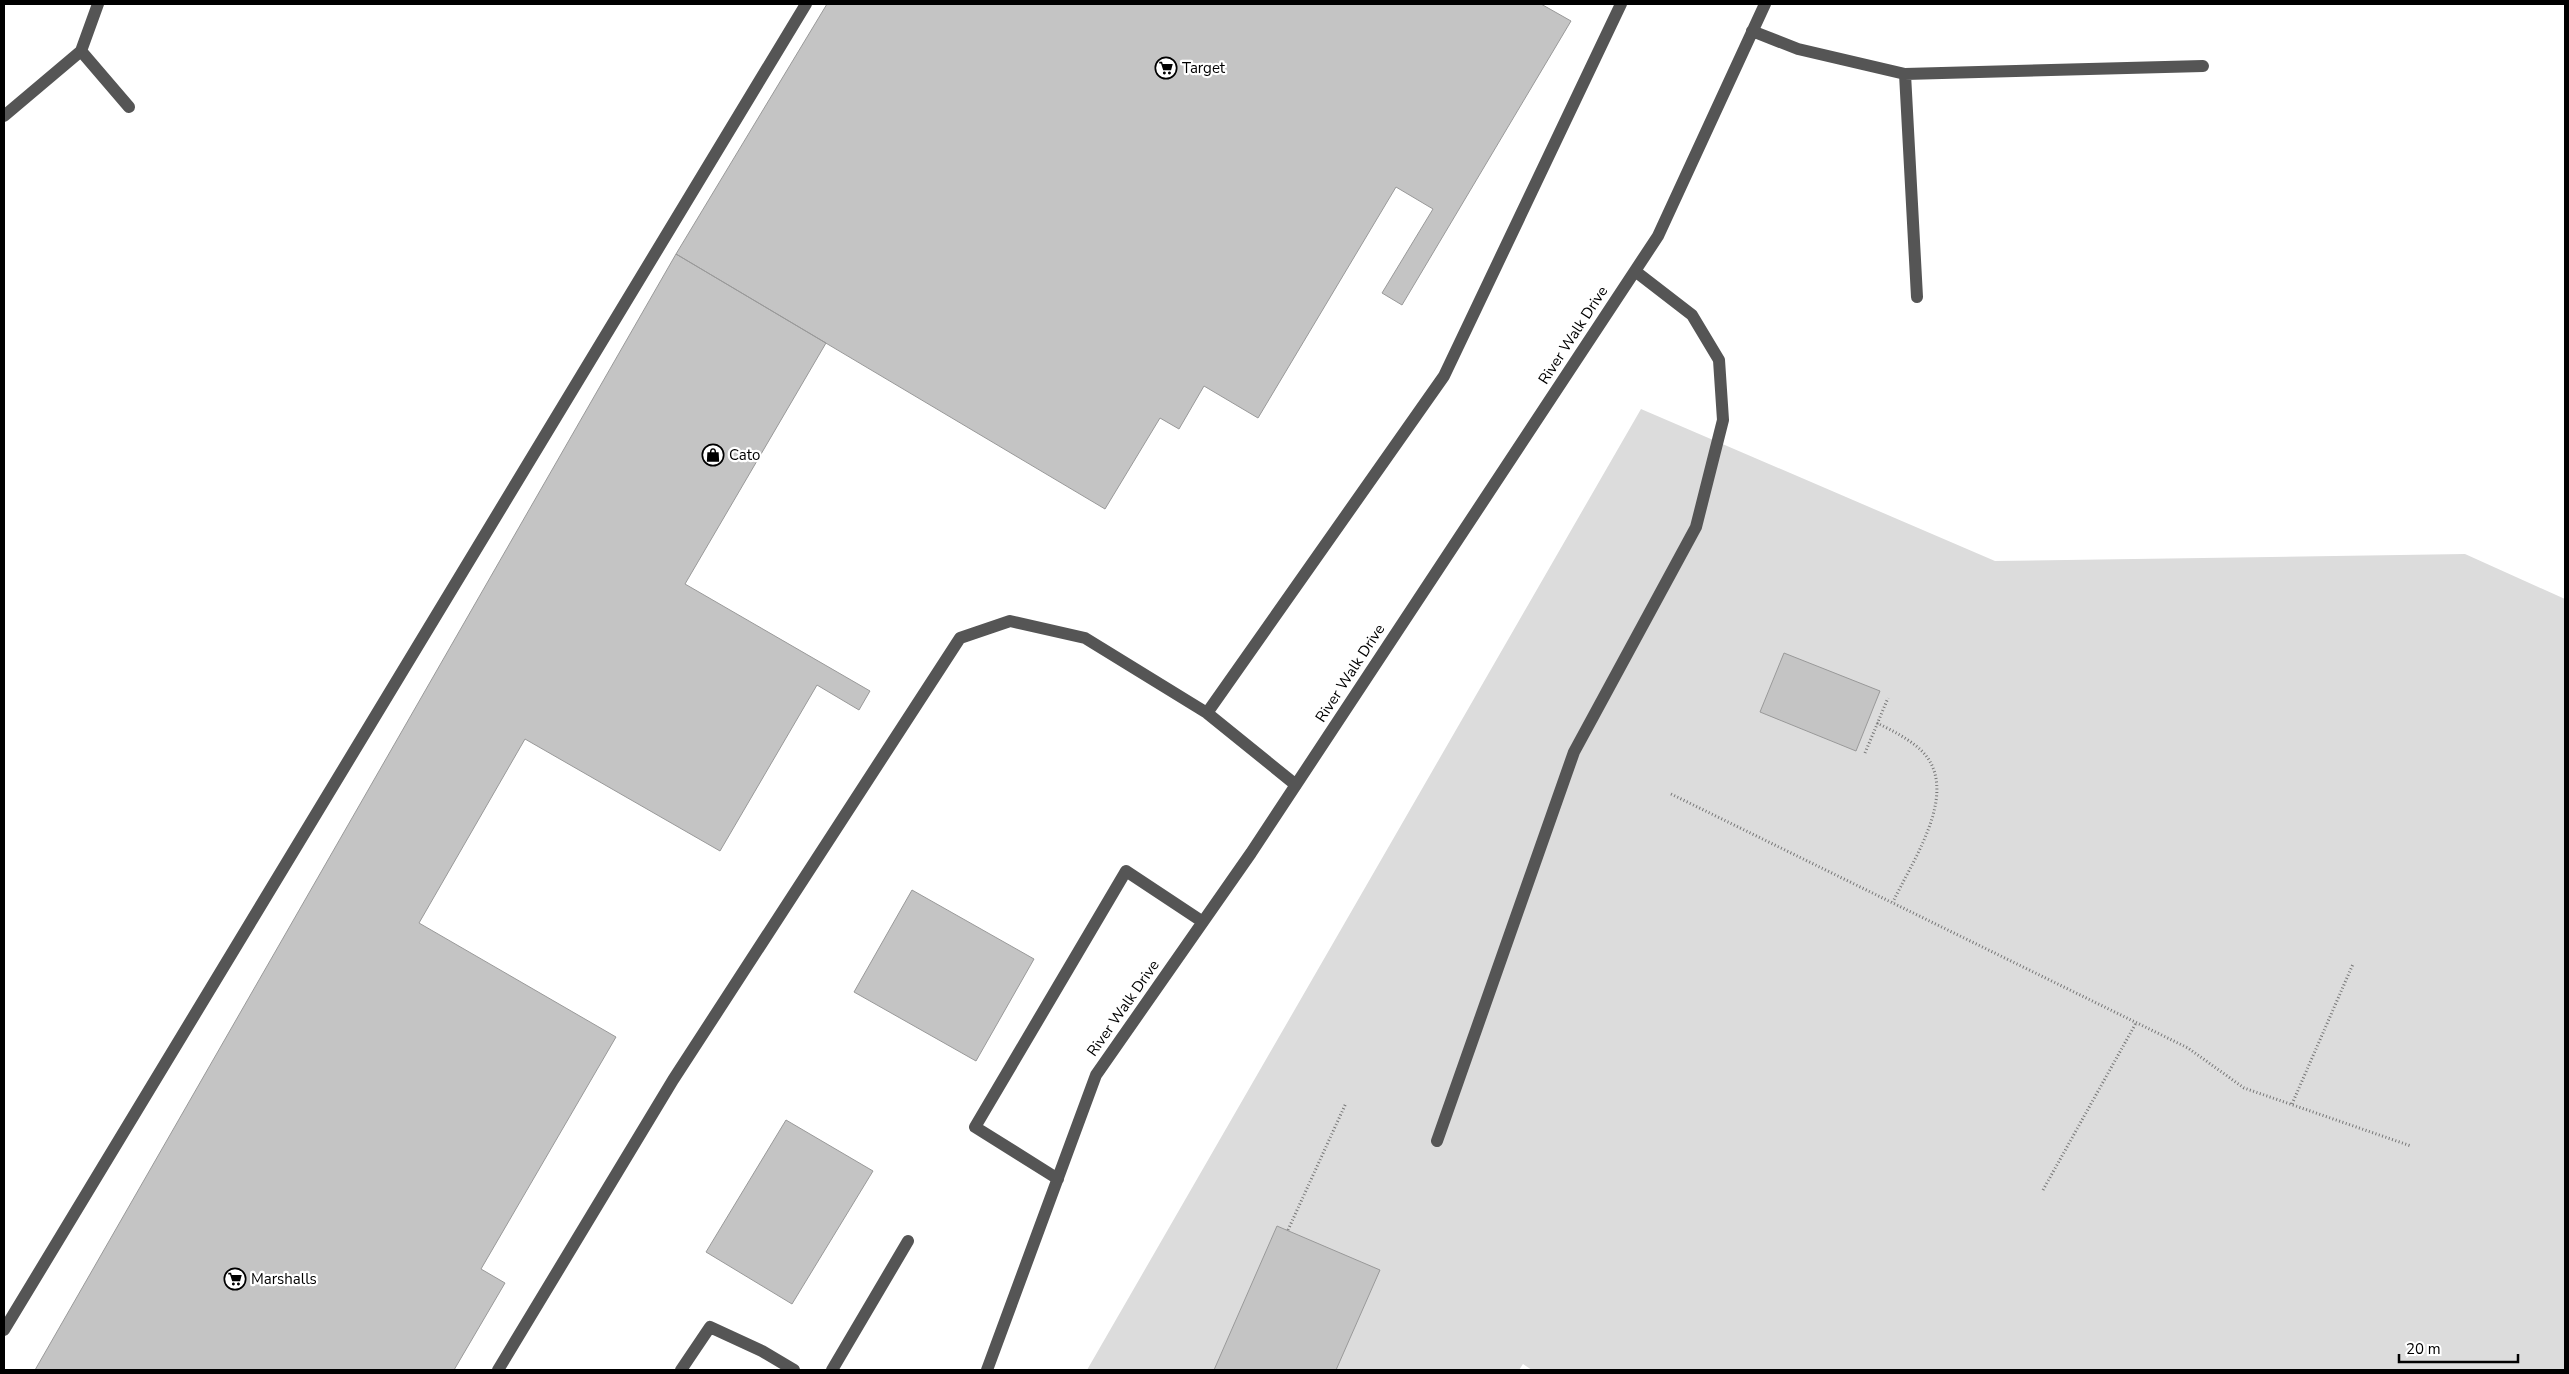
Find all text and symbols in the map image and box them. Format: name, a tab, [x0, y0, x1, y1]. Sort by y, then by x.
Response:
supermarket icon: Target	[1154, 56, 1178, 80]
place label: Target	[1182, 58, 1226, 78]
street label: River Walk Drive	[1534, 282, 1612, 388]
shop icon: Cato	[701, 443, 725, 467]
place label: Cato	[729, 445, 760, 465]
street label: River Walk Drive	[1311, 620, 1389, 726]
street label: River Walk Drive	[1082, 956, 1164, 1060]
supermarket icon: Marshalls	[223, 1267, 247, 1291]
place label: Marshalls	[251, 1269, 317, 1289]
scale bar	[2399, 1332, 2518, 1364]
text: 20 m	[2406, 1339, 2441, 1359]

